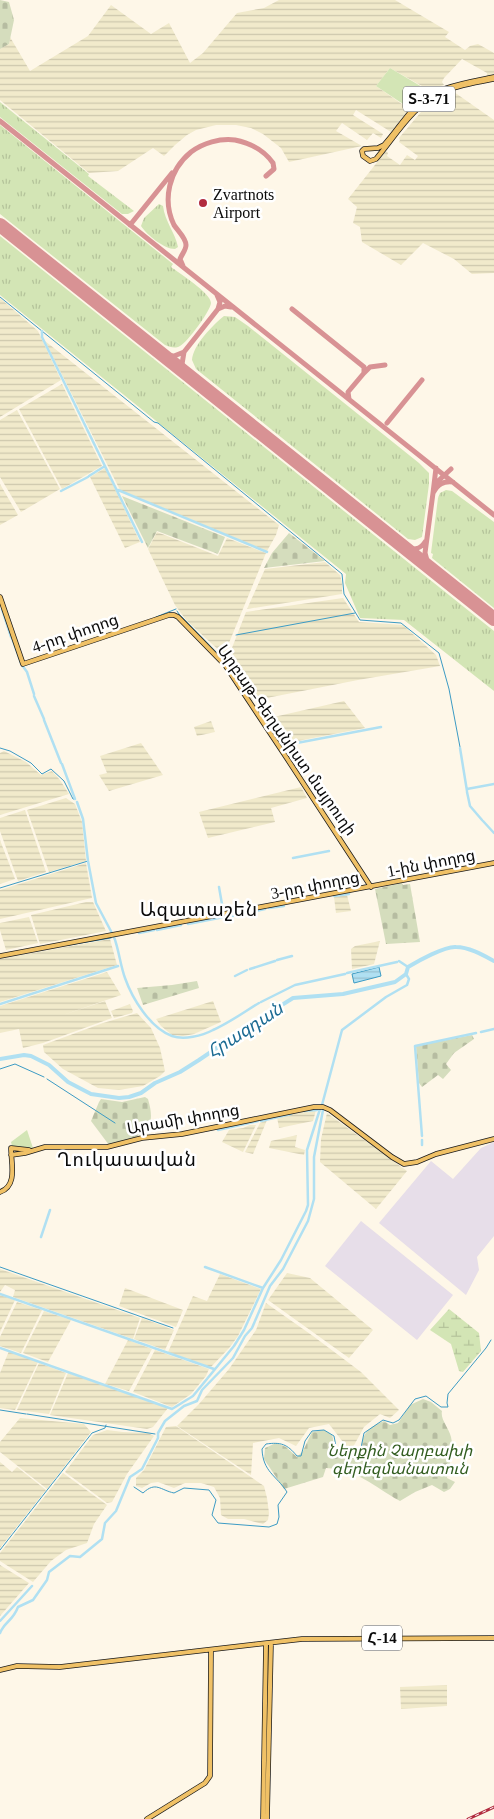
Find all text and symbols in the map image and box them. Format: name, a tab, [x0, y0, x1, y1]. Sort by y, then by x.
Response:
road number: Տ-3-71	[403, 86, 455, 112]
place label: Zvartnots Airport	[213, 186, 274, 222]
marker: Zvartnots Airport	[197, 197, 209, 209]
street label: 4-րդ փողոց	[30, 610, 121, 657]
street label: Արբաթ-Գեղանիստ մայրուղի	[214, 641, 360, 839]
street label: 1-ին փողոց	[386, 846, 477, 881]
street label: 3-րդ փողոց	[269, 868, 361, 903]
district label: Ազատաշեն	[140, 899, 258, 921]
water label: Հրազդան	[203, 997, 288, 1063]
street label: Արամի փողոց	[125, 1101, 241, 1138]
district label: Ղուկասավան	[57, 1149, 197, 1171]
park label: Ներքին Չարբախի գերեզմանատուն	[328, 1442, 473, 1478]
road number: Հ-14	[362, 1626, 402, 1650]

